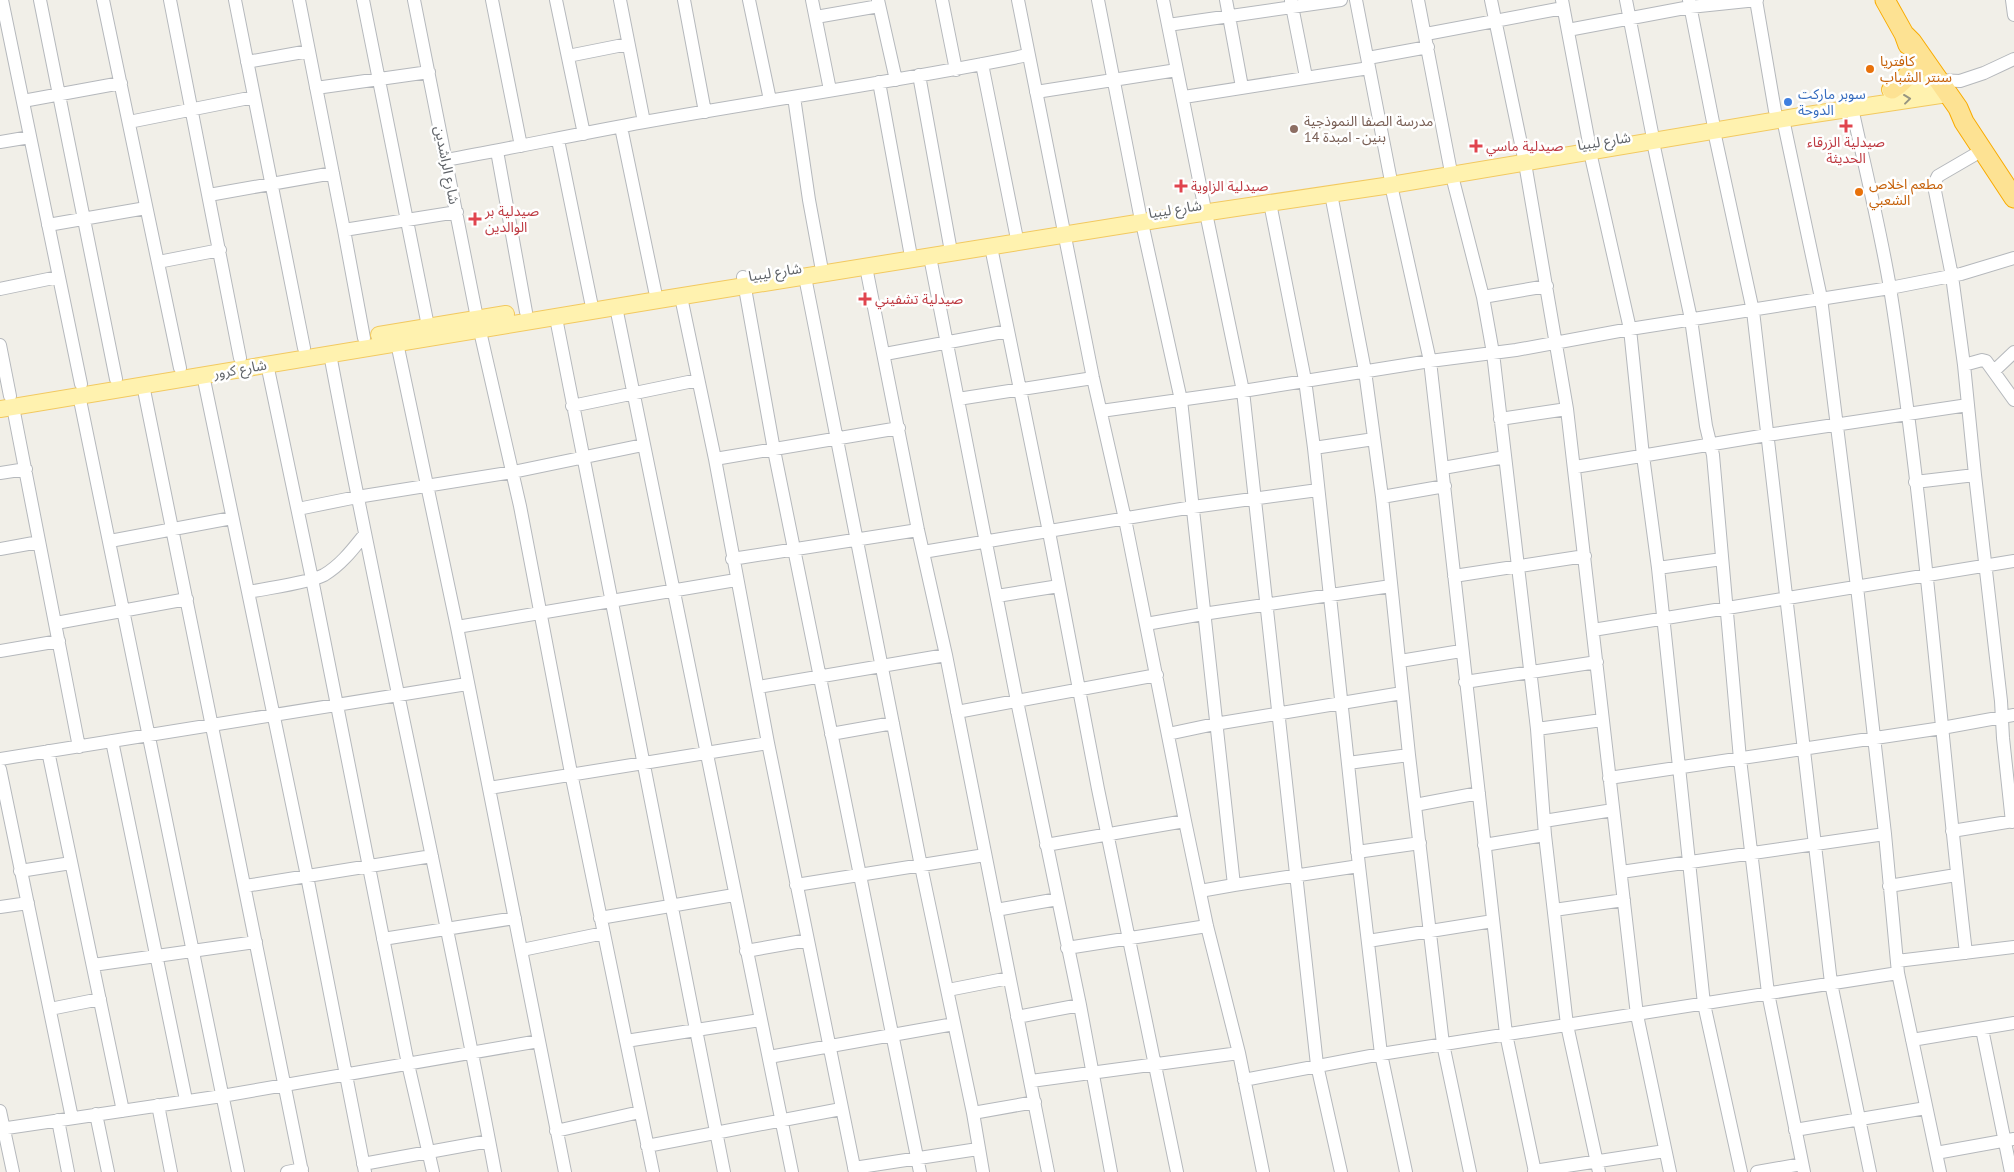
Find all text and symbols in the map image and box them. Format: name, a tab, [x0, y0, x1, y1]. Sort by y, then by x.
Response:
place label: كافتريا سنتر الشباب	[1880, 52, 1952, 86]
marker: كافتريا سنتر الشباب	[1864, 63, 1876, 75]
place label: سوبر ماركت الدوحة	[1798, 85, 1866, 119]
one-way arrow	[1903, 94, 1911, 105]
marker: سوبر ماركت الدوحة	[1782, 96, 1794, 108]
place label: مدرسة الصفا النموذجية بنين - امبدة 14	[1304, 112, 1433, 146]
marker: صيدلية الزرقاء الحديثة	[1840, 120, 1852, 132]
marker: مدرسة الصفا النموذجية بنين - امبدة 14	[1288, 123, 1300, 135]
street label: شارع الراشدين	[429, 124, 463, 206]
street label: شارع ليبيا	[1576, 128, 1632, 156]
place label: صيدلية الزرقاء الحديثة	[1807, 133, 1885, 167]
place label: صيدلية ماسي	[1486, 137, 1564, 157]
marker: صيدلية ماسي	[1470, 140, 1482, 152]
place label: مطعم اخلاص الشعبي	[1869, 175, 1943, 211]
place label: صيدلية الزاوية	[1191, 177, 1269, 195]
marker: صيدلية الزاوية	[1175, 180, 1187, 192]
marker: مطعم اخلاص الشعبي	[1853, 186, 1865, 198]
street label: شارع ليبيا	[1147, 196, 1203, 224]
place label: صيدلية بر الوالدين	[484, 202, 539, 236]
marker: صيدلية بر الوالدين	[469, 213, 481, 225]
street label: شارع ليبيا	[747, 259, 803, 287]
place label: صيدلية تشفيني	[875, 290, 963, 310]
marker: صيدلية تشفيني	[859, 293, 871, 305]
street label: شارع كرور	[211, 355, 268, 385]

